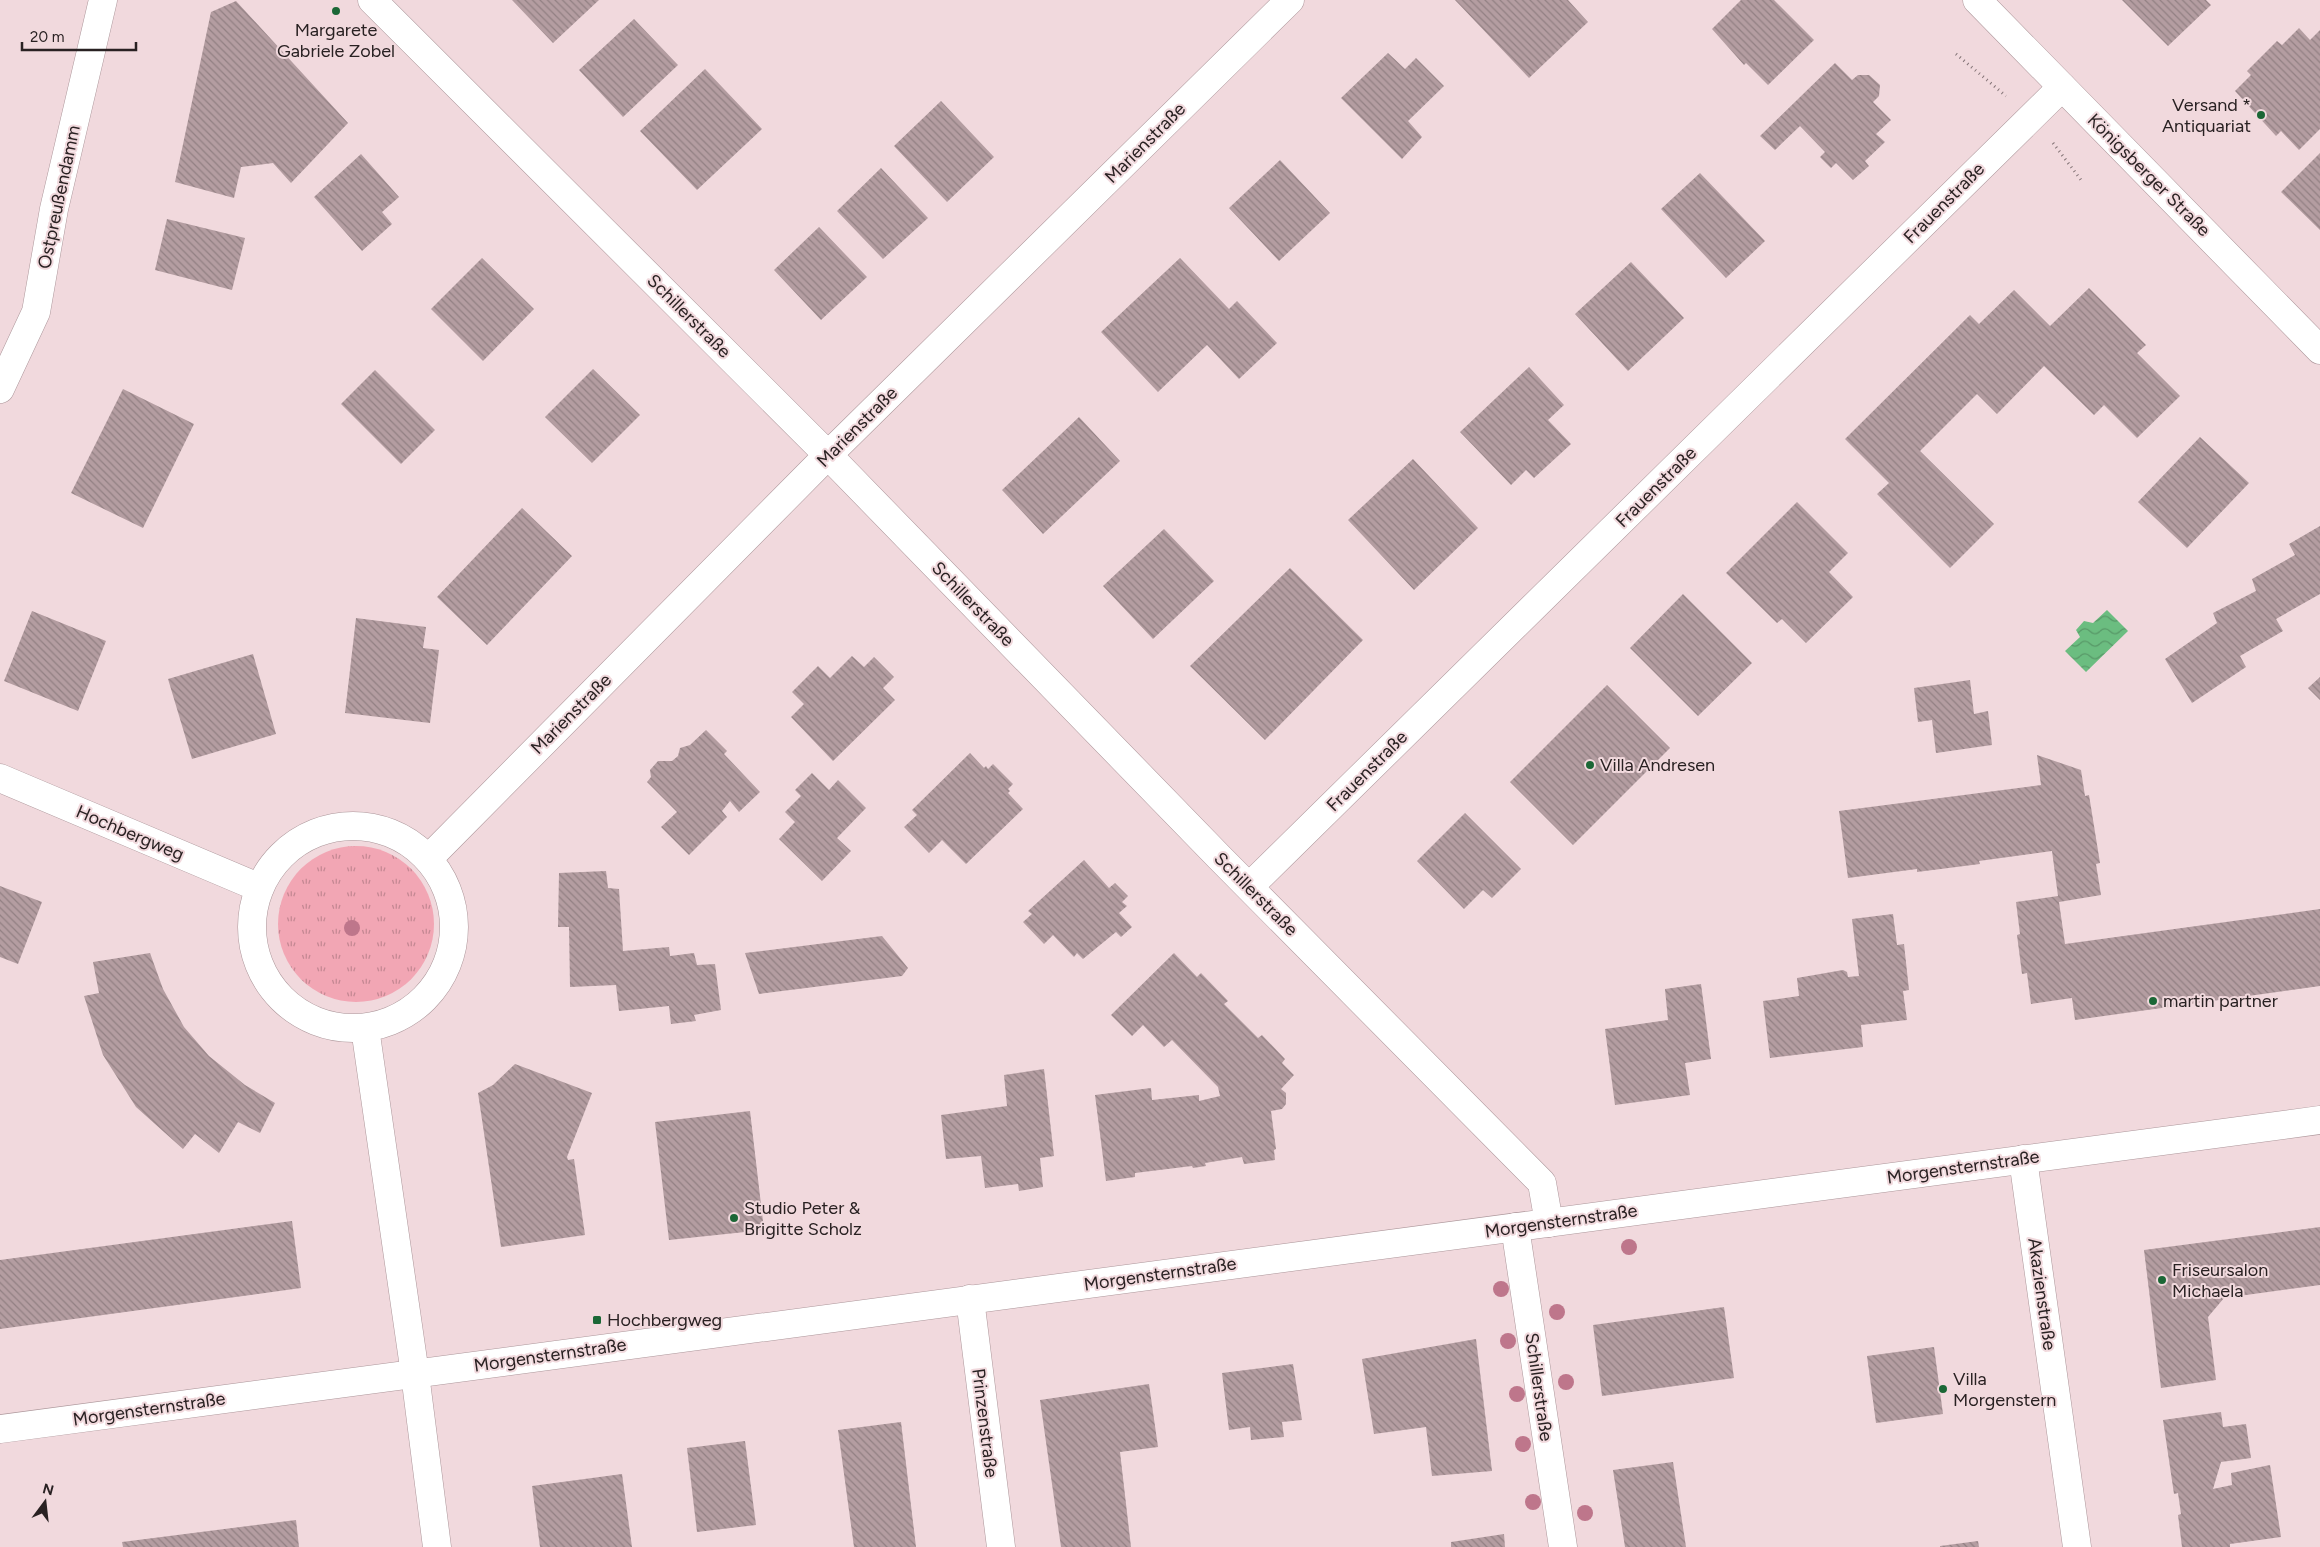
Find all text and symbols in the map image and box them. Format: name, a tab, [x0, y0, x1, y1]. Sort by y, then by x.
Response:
marker: Margarete Gabriele Zobel	[330, 5, 342, 17]
place label: Margarete Gabriele Zobel	[277, 19, 395, 62]
scale bar	[22, 20, 136, 52]
text: 20 m	[30, 28, 64, 46]
place label: Versand * Antiquariat	[2162, 94, 2251, 137]
street label: Marienstraße	[1100, 98, 1190, 188]
street label: Königsberger Straße	[2083, 109, 2215, 241]
marker: Versand * Antiquariat	[2255, 109, 2267, 121]
street label: Ostpreußendamm	[33, 123, 85, 271]
street label: Frauenstraße	[1899, 158, 1989, 248]
street label: Schillerstraße	[643, 270, 736, 363]
street label: Marienstraße	[812, 382, 902, 472]
street label: Frauenstraße	[1611, 442, 1701, 532]
street label: Schillerstraße	[927, 557, 1019, 651]
street label: Marienstraße	[526, 669, 616, 759]
street label: Frauenstraße	[1322, 726, 1412, 816]
place label: Villa Andresen	[1600, 754, 1715, 776]
marker: Villa Andresen	[1584, 759, 1596, 771]
street label: Hochbergweg	[73, 800, 187, 866]
street label: Schillerstraße	[1210, 848, 1303, 941]
place label: martin partner	[2163, 990, 2278, 1012]
marker: martin partner	[2147, 995, 2159, 1007]
street label: Morgensternstraße	[1885, 1145, 2041, 1189]
place label: Studio Peter & Brigitte Scholz	[744, 1197, 862, 1240]
street label: Morgensternstraße	[1483, 1199, 1639, 1243]
marker: Studio Peter & Brigitte Scholz	[728, 1212, 740, 1224]
street label: Akazienstraße	[2023, 1236, 2061, 1352]
street label: Morgensternstraße	[1082, 1252, 1238, 1296]
place label: Friseursalon Michaela	[2172, 1259, 2268, 1302]
marker: Friseursalon Michaela	[2156, 1274, 2168, 1286]
place label: Hochbergweg	[607, 1309, 722, 1331]
marker: Hochbergweg	[591, 1314, 603, 1326]
street label: Schillerstraße	[1521, 1331, 1558, 1443]
street label: Morgensternstraße	[472, 1333, 628, 1377]
street label: Prinzenstraße	[967, 1367, 1003, 1479]
place label: Villa Morgenstern	[1953, 1368, 2056, 1411]
marker: Villa Morgenstern	[1937, 1383, 1949, 1395]
street label: Morgensternstraße	[71, 1387, 227, 1431]
north arrow	[20, 1477, 70, 1527]
text: N	[41, 1480, 56, 1500]

